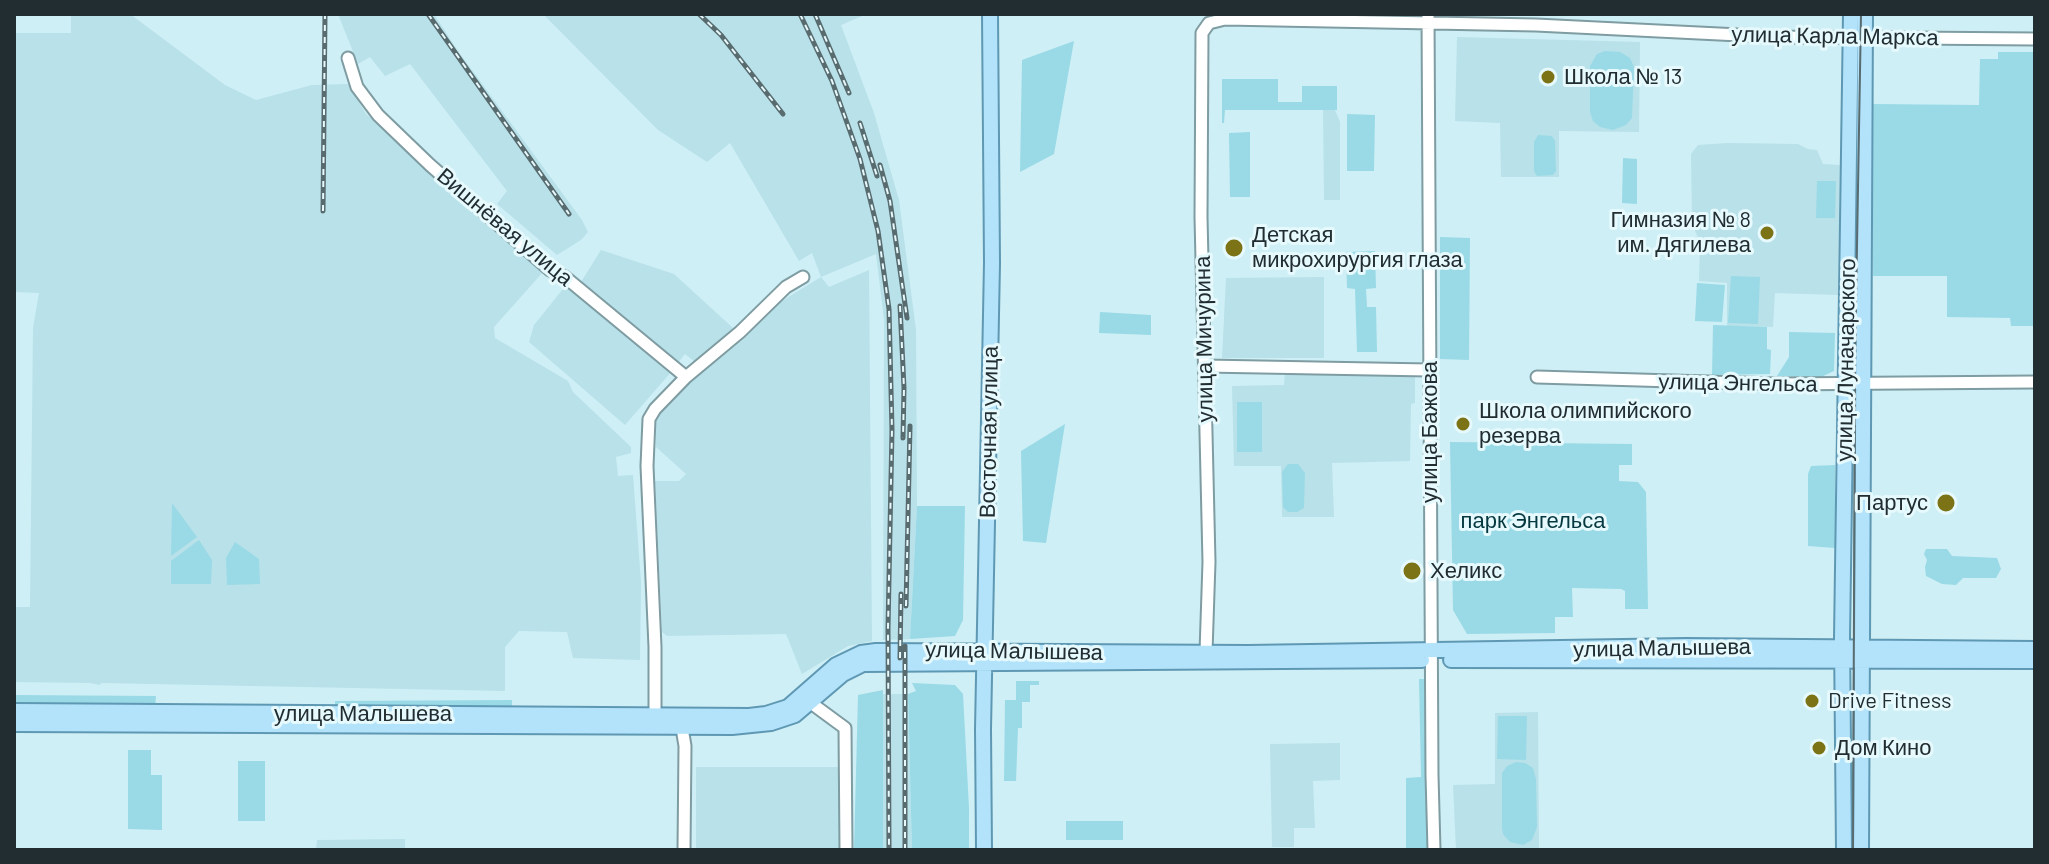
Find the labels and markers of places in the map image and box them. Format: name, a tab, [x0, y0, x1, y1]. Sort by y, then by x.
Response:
place label: Школа № 13	[1564, 64, 1682, 90]
marker: Школа № 13	[1539, 68, 1557, 86]
place label: Гимназия № 8 им. Дягилева	[1611, 207, 1751, 258]
place label: Детская микрохирургия глаза	[1252, 222, 1463, 274]
marker: Гимназия № 8 им. Дягилева	[1758, 224, 1776, 242]
marker: Детская микрохирургия глаза	[1223, 237, 1245, 259]
place label: Школа олимпийского резерва	[1479, 398, 1692, 450]
marker: Школа олимпийского резерва	[1454, 415, 1472, 433]
place label: Партус	[1856, 490, 1928, 516]
marker: Партус	[1935, 492, 1957, 514]
place label: Хеликс	[1430, 558, 1502, 584]
marker: Хеликс	[1401, 560, 1423, 582]
place label: Drive Fitness	[1828, 688, 1952, 714]
marker: Drive Fitness	[1803, 692, 1821, 710]
place label: Дом Кино	[1835, 735, 1931, 761]
marker: Дом Кино	[1810, 739, 1828, 757]

